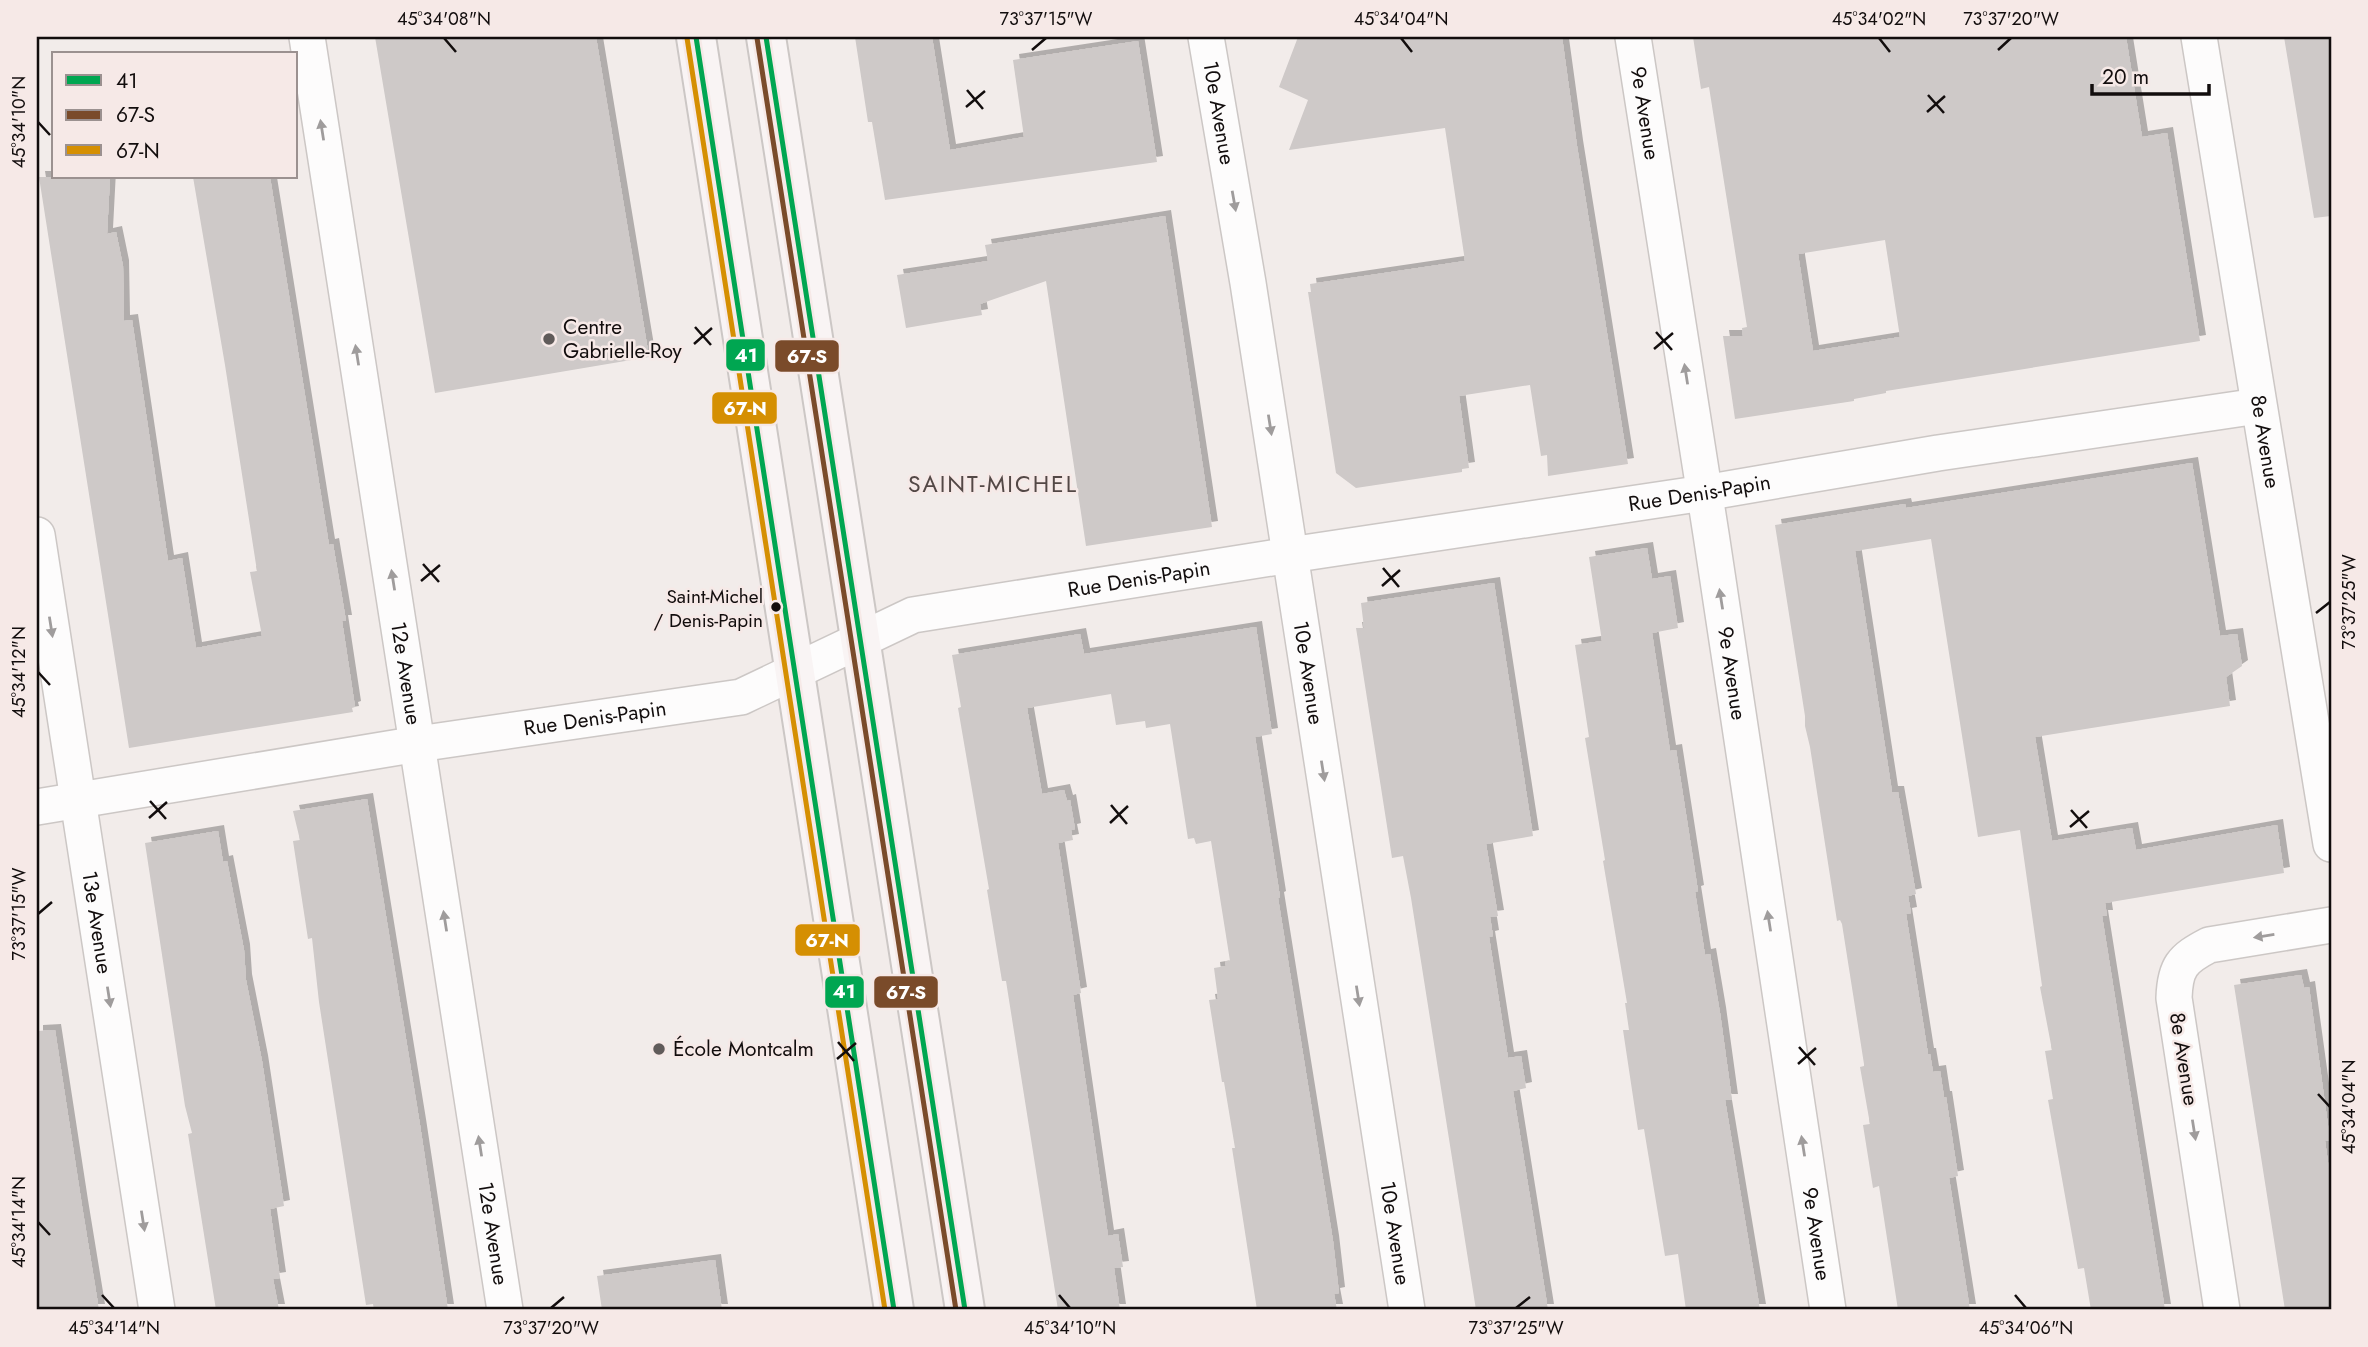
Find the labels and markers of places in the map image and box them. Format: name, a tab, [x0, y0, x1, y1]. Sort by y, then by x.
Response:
place label: Centre Gabrielle-Roy	[563, 312, 683, 366]
marker: Centre Gabrielle-Roy	[541, 331, 557, 347]
place label: Saint-Michel / Denis-Papin	[654, 583, 763, 634]
marker: Saint-Michel / Denis-Papin	[769, 600, 783, 614]
place label: École Montcalm	[673, 1034, 814, 1064]
marker: École Montcalm	[651, 1041, 667, 1057]

